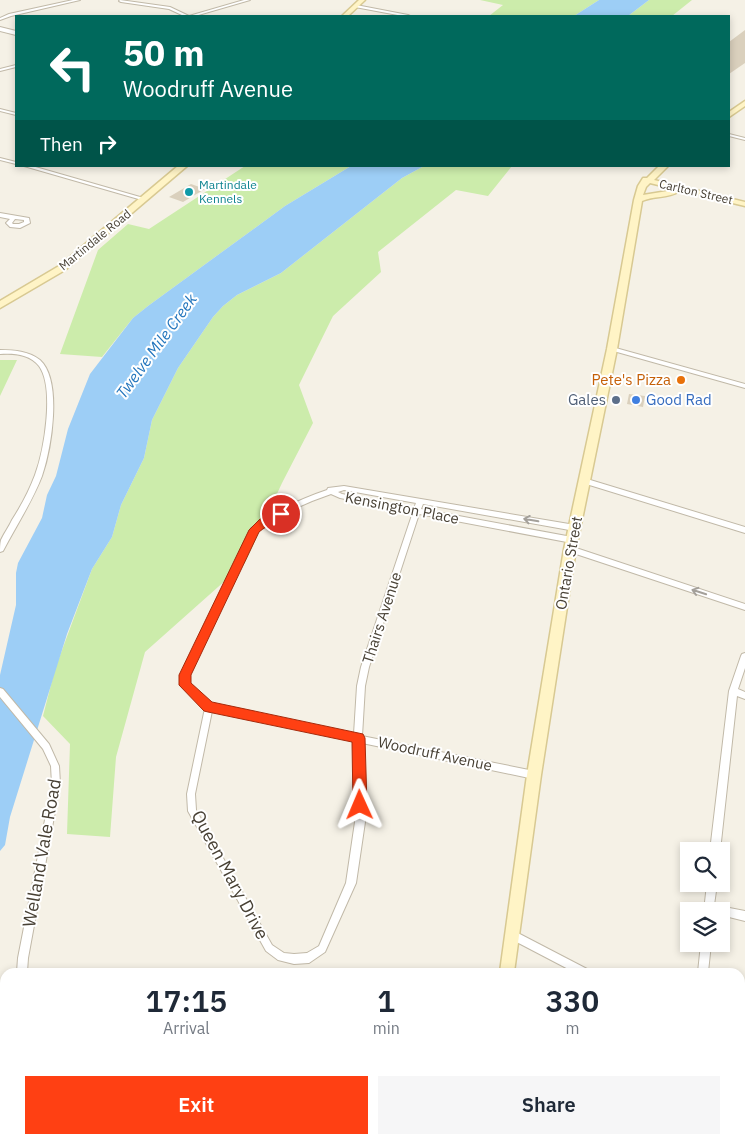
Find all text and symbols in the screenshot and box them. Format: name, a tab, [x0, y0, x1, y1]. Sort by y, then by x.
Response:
text: 50 m	[123, 30, 205, 76]
icon: left	[40, 35, 105, 100]
text: Woodruff Avenue	[123, 74, 293, 103]
icon: right	[93, 130, 121, 158]
text: Then	[40, 132, 83, 156]
street label: Carlton Street	[658, 176, 734, 207]
place label: Martindale Kennels	[199, 177, 257, 206]
marker: Martindale Kennels	[183, 186, 195, 198]
street label: Martindale Road	[56, 206, 134, 273]
water label: Twelve Mile Creek	[111, 289, 201, 402]
place label: Pete's Pizza	[592, 370, 671, 389]
marker: Pete's Pizza	[675, 374, 687, 386]
place label: Gales	[568, 390, 606, 409]
place label: Good Rad	[646, 390, 712, 409]
marker: Gales	[610, 394, 622, 406]
marker: Good Rad	[630, 394, 642, 406]
street label: Kensington Place	[343, 487, 461, 528]
pin	[260, 493, 302, 535]
icon: arrive	[267, 500, 295, 528]
one-way arrow	[523, 514, 539, 524]
street label: Ontario Street	[551, 515, 586, 611]
street label: Thairs Avenue	[358, 570, 405, 666]
one-way arrow	[691, 587, 707, 596]
street label: Woodruff Avenue	[376, 732, 494, 775]
street label: Welland Vale Road	[17, 777, 66, 929]
position arrow	[333, 778, 385, 830]
street label: Queen Mary Drive	[187, 806, 274, 943]
map controls	[680, 842, 730, 952]
button: search	[680, 842, 730, 892]
button: layers	[680, 902, 730, 952]
text: 17:15	[146, 981, 227, 1020]
text: 1	[377, 981, 395, 1020]
text: 330	[545, 981, 599, 1020]
text: Arrival	[163, 1018, 210, 1038]
text: min	[373, 1018, 400, 1038]
text: m	[565, 1018, 579, 1038]
button: Exit	[25, 1076, 368, 1134]
button: Share	[378, 1076, 720, 1134]

